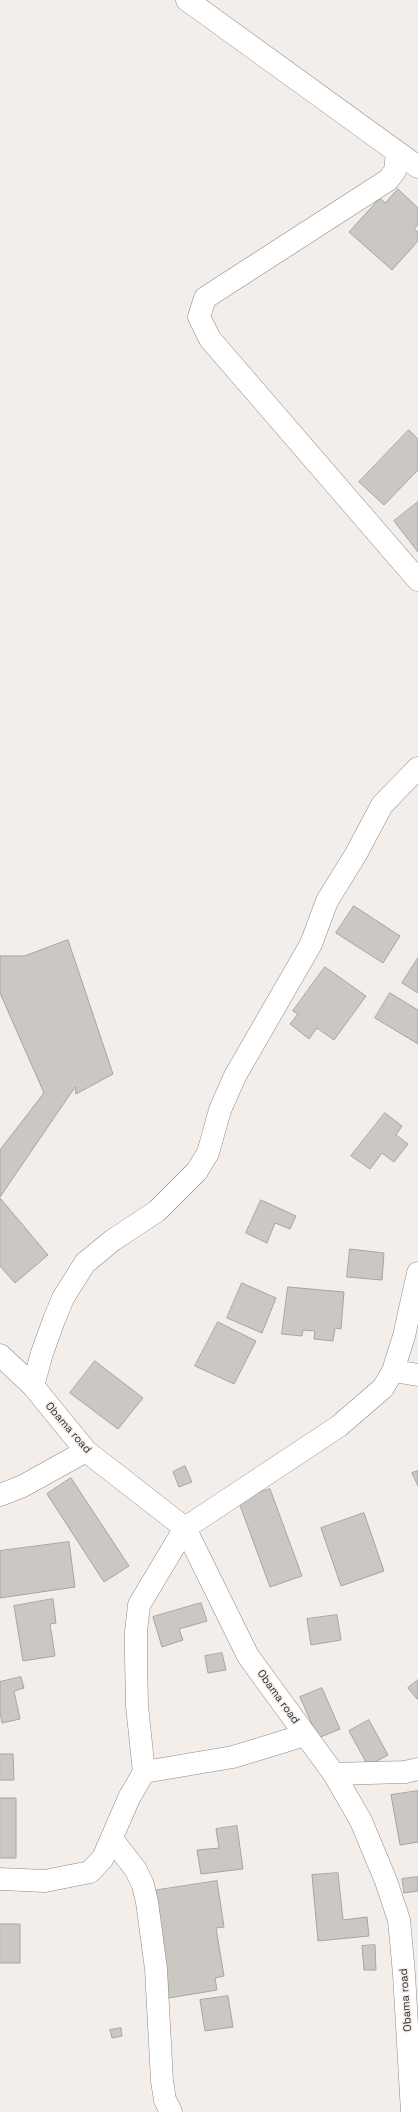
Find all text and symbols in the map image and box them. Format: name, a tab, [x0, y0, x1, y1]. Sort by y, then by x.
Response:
street label: Obama road	[42, 1400, 94, 1456]
street label: Obama road	[254, 1667, 302, 1727]
street label: Obama road	[397, 1968, 415, 2032]

